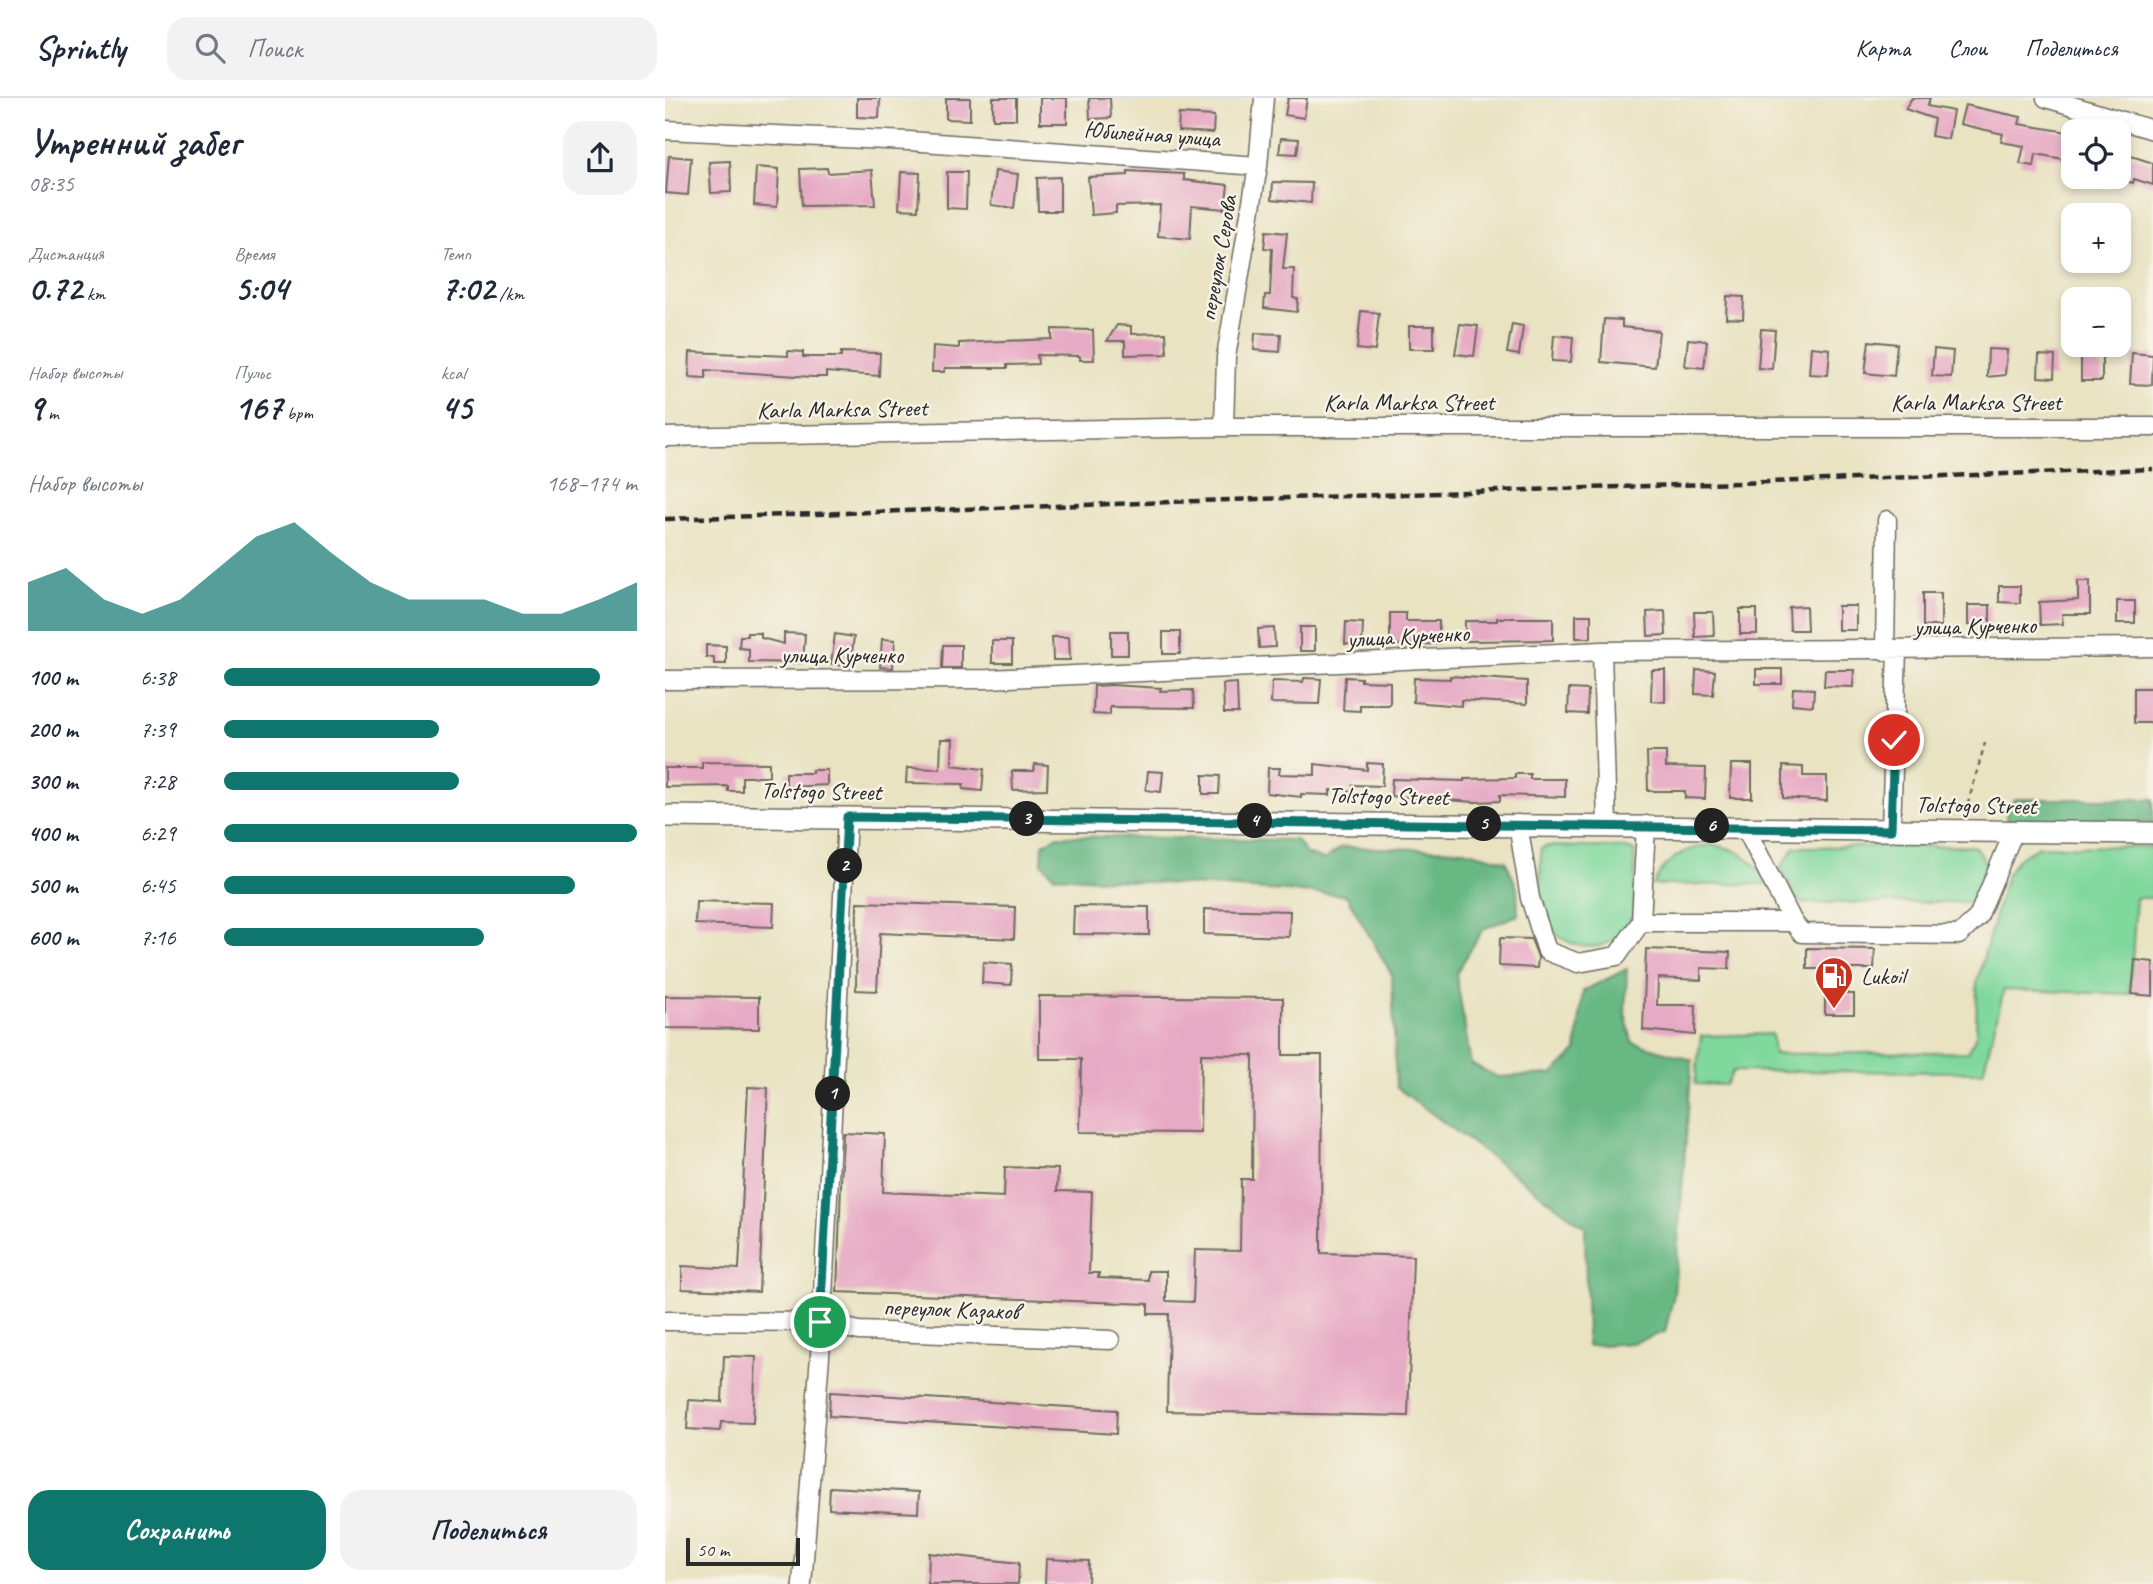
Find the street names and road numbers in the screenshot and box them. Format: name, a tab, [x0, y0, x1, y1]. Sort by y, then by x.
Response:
street label: Юбилейная улица	[1083, 114, 1222, 154]
street label: переулок Серова	[1192, 191, 1244, 323]
street label: Karla Marksa Street	[1324, 387, 1496, 417]
street label: Karla Marksa Street	[1891, 387, 2063, 417]
street label: Karla Marksa Street	[757, 392, 930, 425]
street label: улица Курченко	[1912, 610, 2038, 642]
street label: улица Курченко	[1344, 618, 1471, 654]
street label: улица Курченко	[779, 640, 905, 670]
street label: Tolstogo Street	[760, 775, 884, 807]
street label: Tolstogo Street	[1327, 780, 1451, 812]
street label: Tolstogo Street	[1915, 789, 2039, 821]
street label: переулок Казаков	[883, 1292, 1025, 1327]

